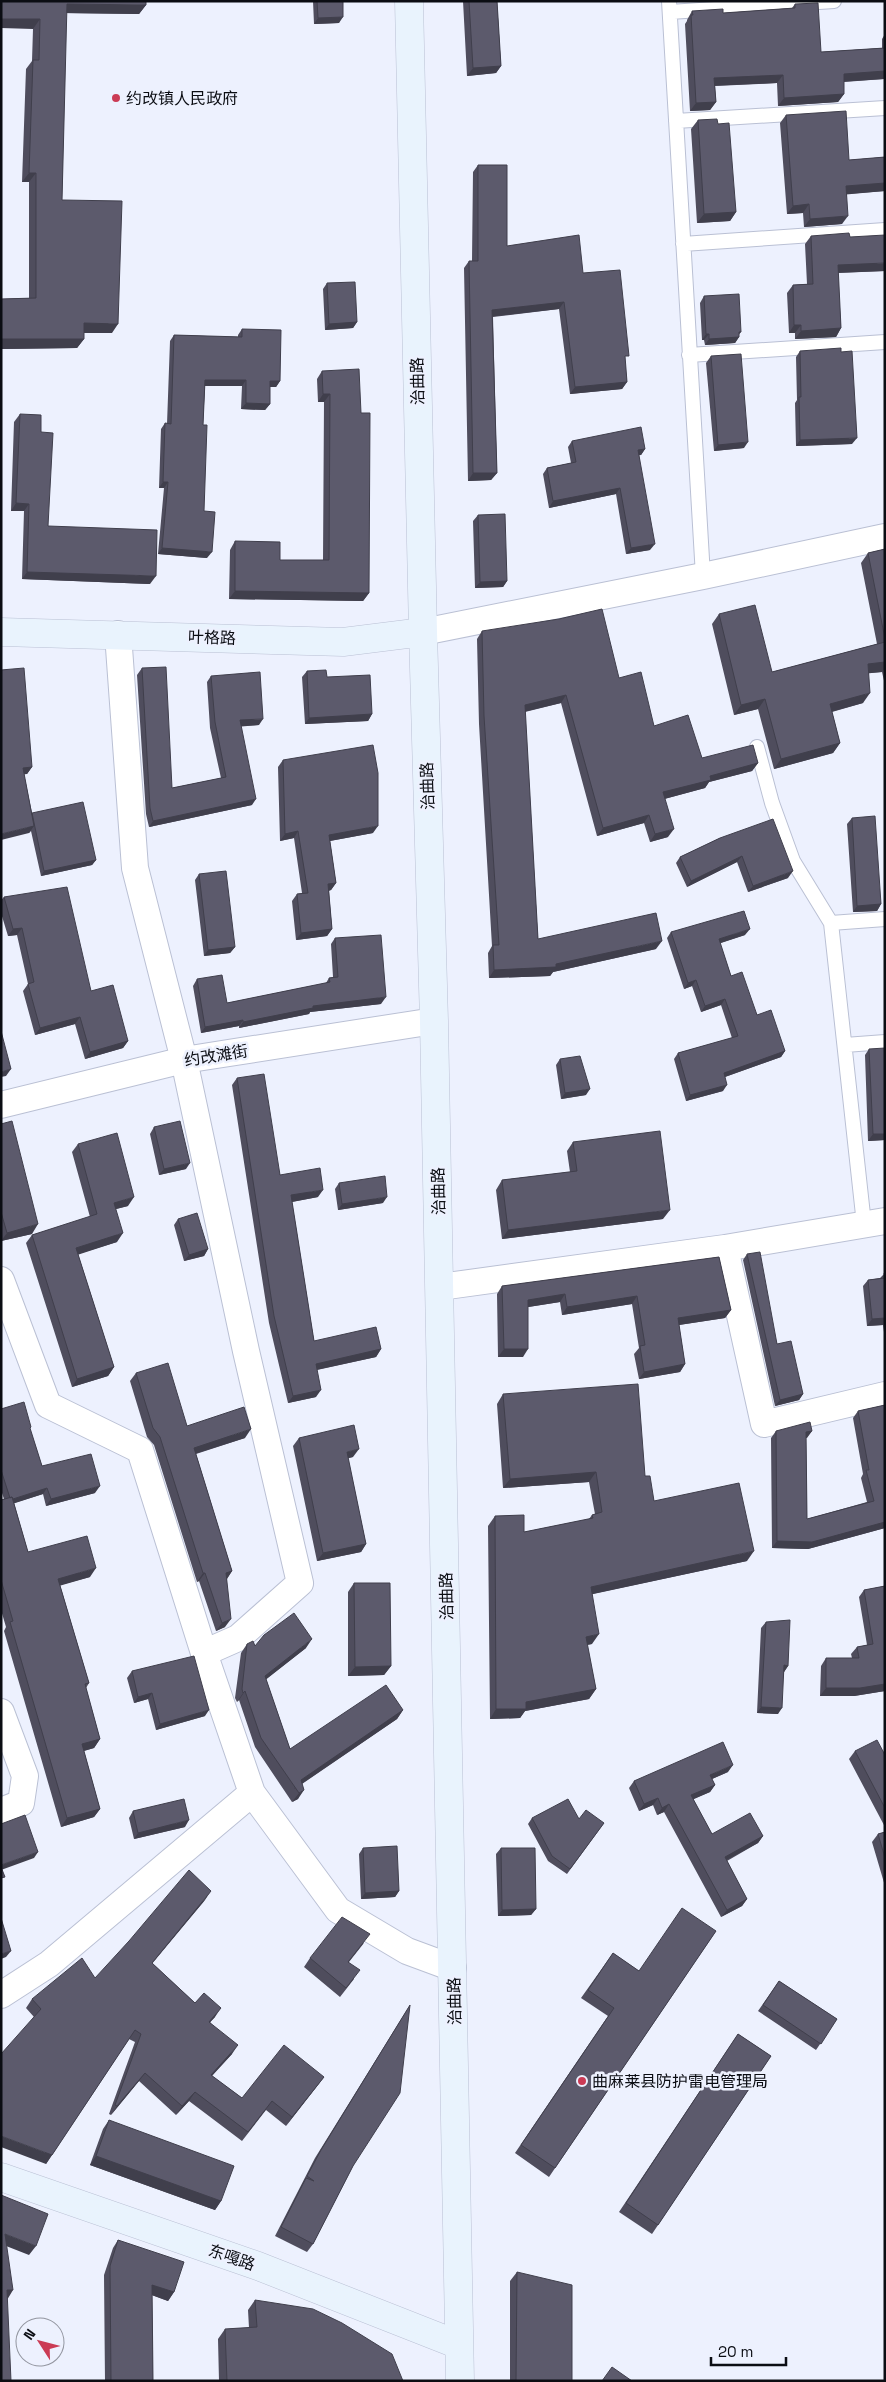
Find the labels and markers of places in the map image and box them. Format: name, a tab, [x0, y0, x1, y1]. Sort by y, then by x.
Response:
place label: 约改镇人民政府	[126, 88, 238, 109]
marker: 约改镇人民政府	[110, 92, 122, 104]
place label: 曲麻莱县防护雷电管理局	[592, 2071, 768, 2092]
marker: 曲麻莱县防护雷电管理局	[576, 2075, 588, 2087]

